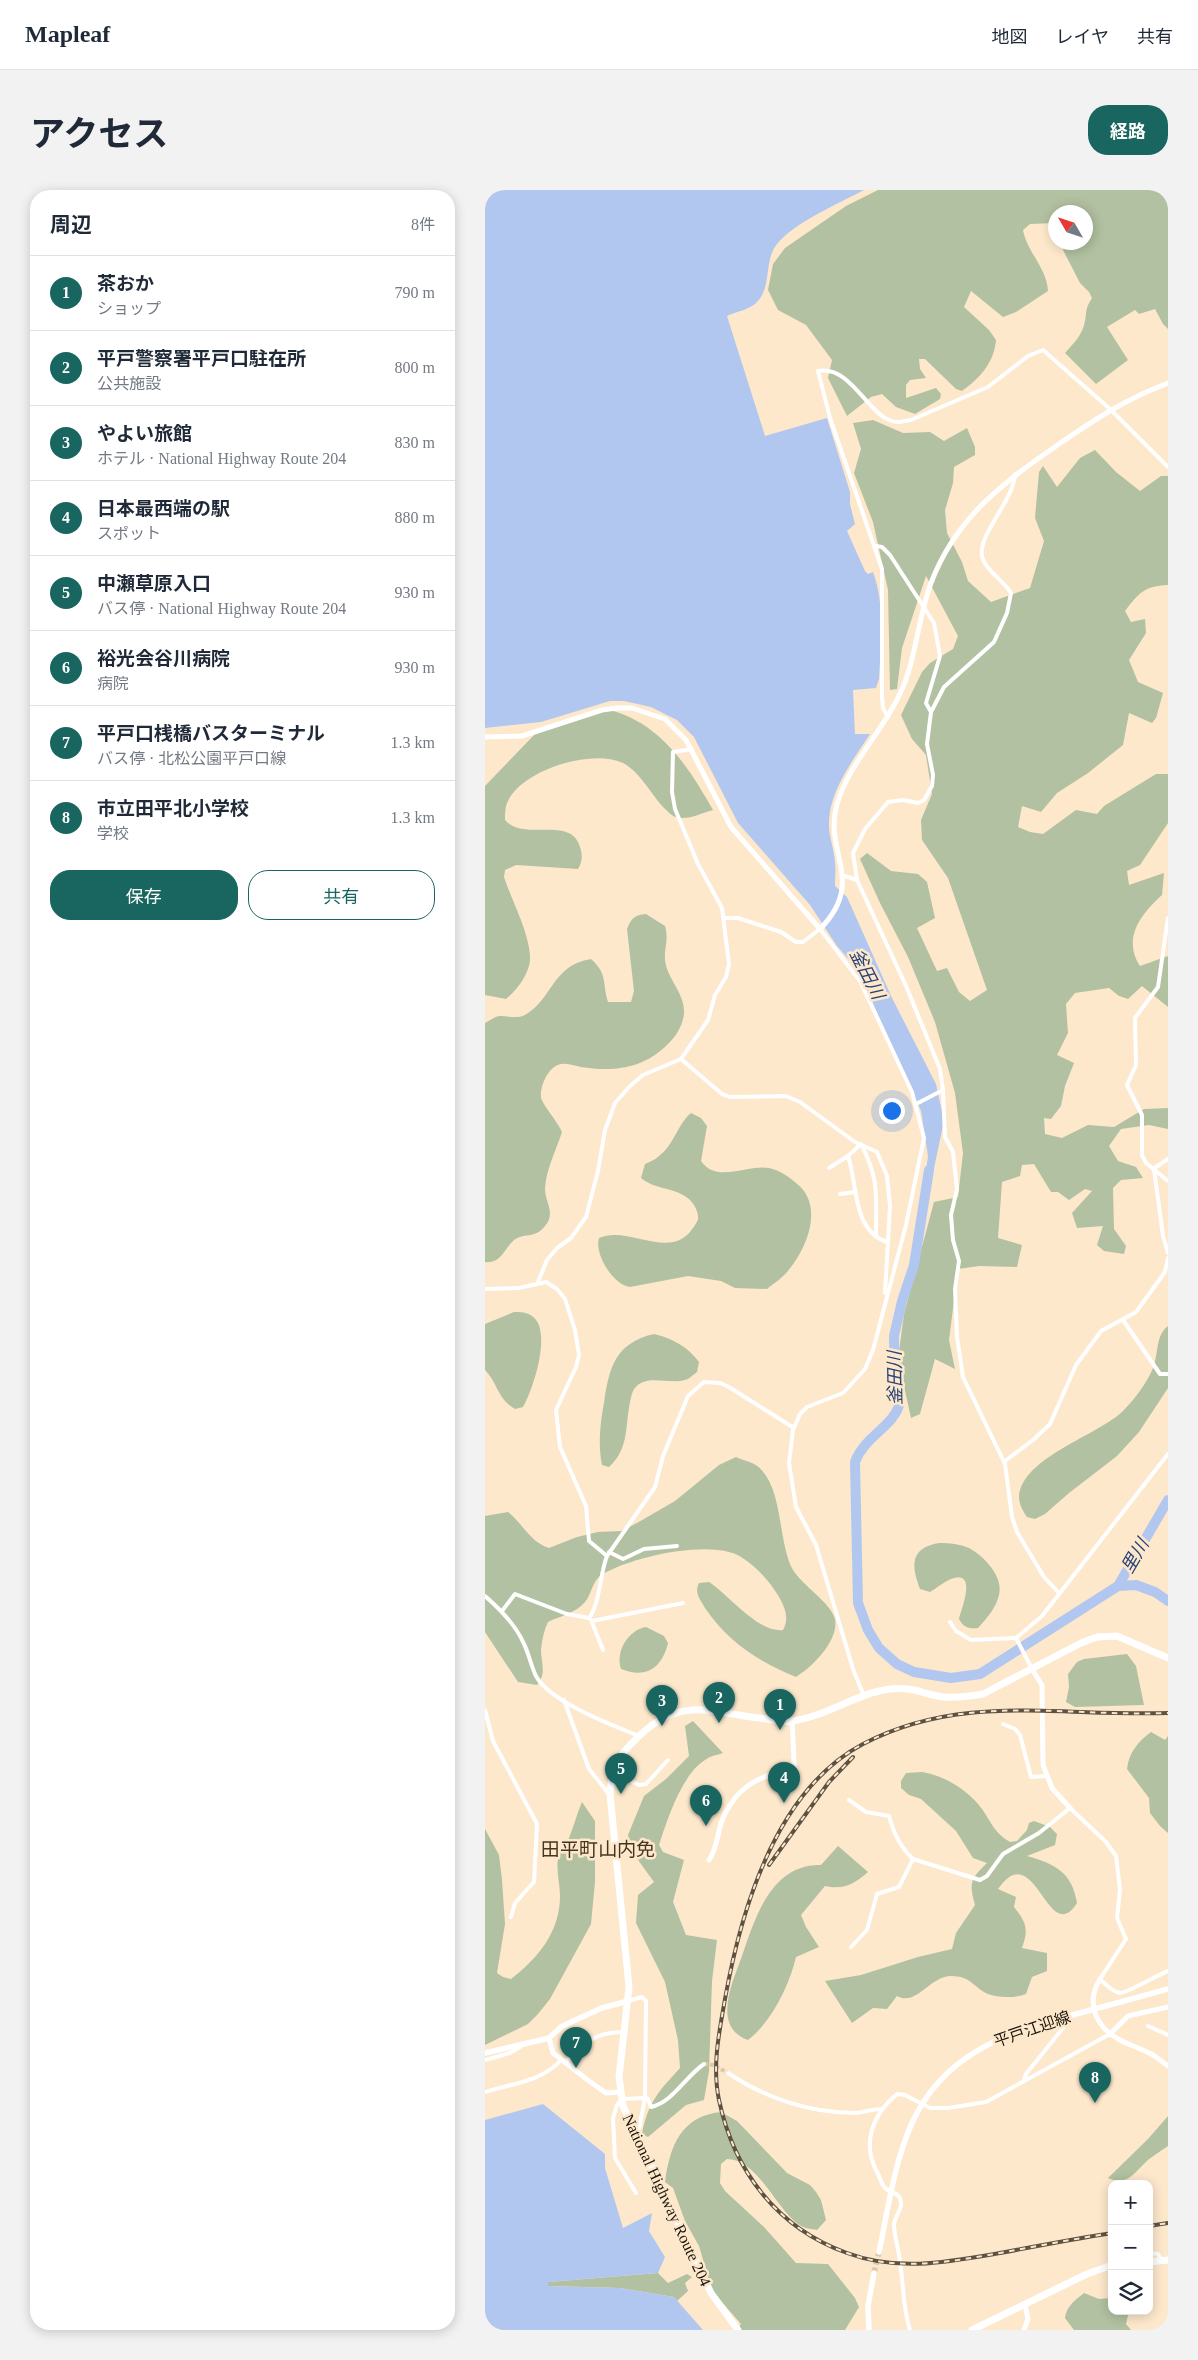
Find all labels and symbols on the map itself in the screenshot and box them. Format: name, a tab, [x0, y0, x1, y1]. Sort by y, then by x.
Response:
north arrow	[1048, 205, 1093, 250]
water label: 釜田川	[846, 945, 889, 1004]
your location	[879, 1098, 905, 1124]
water label: 釜田川	[884, 1349, 905, 1405]
water label: 里川	[1117, 1534, 1154, 1577]
pin: 2	[703, 1682, 735, 1723]
pin: 3	[646, 1685, 678, 1726]
pin: 1	[764, 1689, 796, 1730]
pin: 5	[605, 1753, 637, 1794]
pin: 4	[768, 1762, 800, 1803]
pin: 6	[690, 1785, 722, 1826]
district label: 田平町山内免	[541, 1839, 655, 1860]
street label: 平戸江迎線	[991, 2008, 1073, 2050]
pin: 7	[560, 2027, 592, 2068]
pin: 8	[1079, 2062, 1111, 2103]
street label: National Highway Route 204	[619, 2111, 714, 2289]

